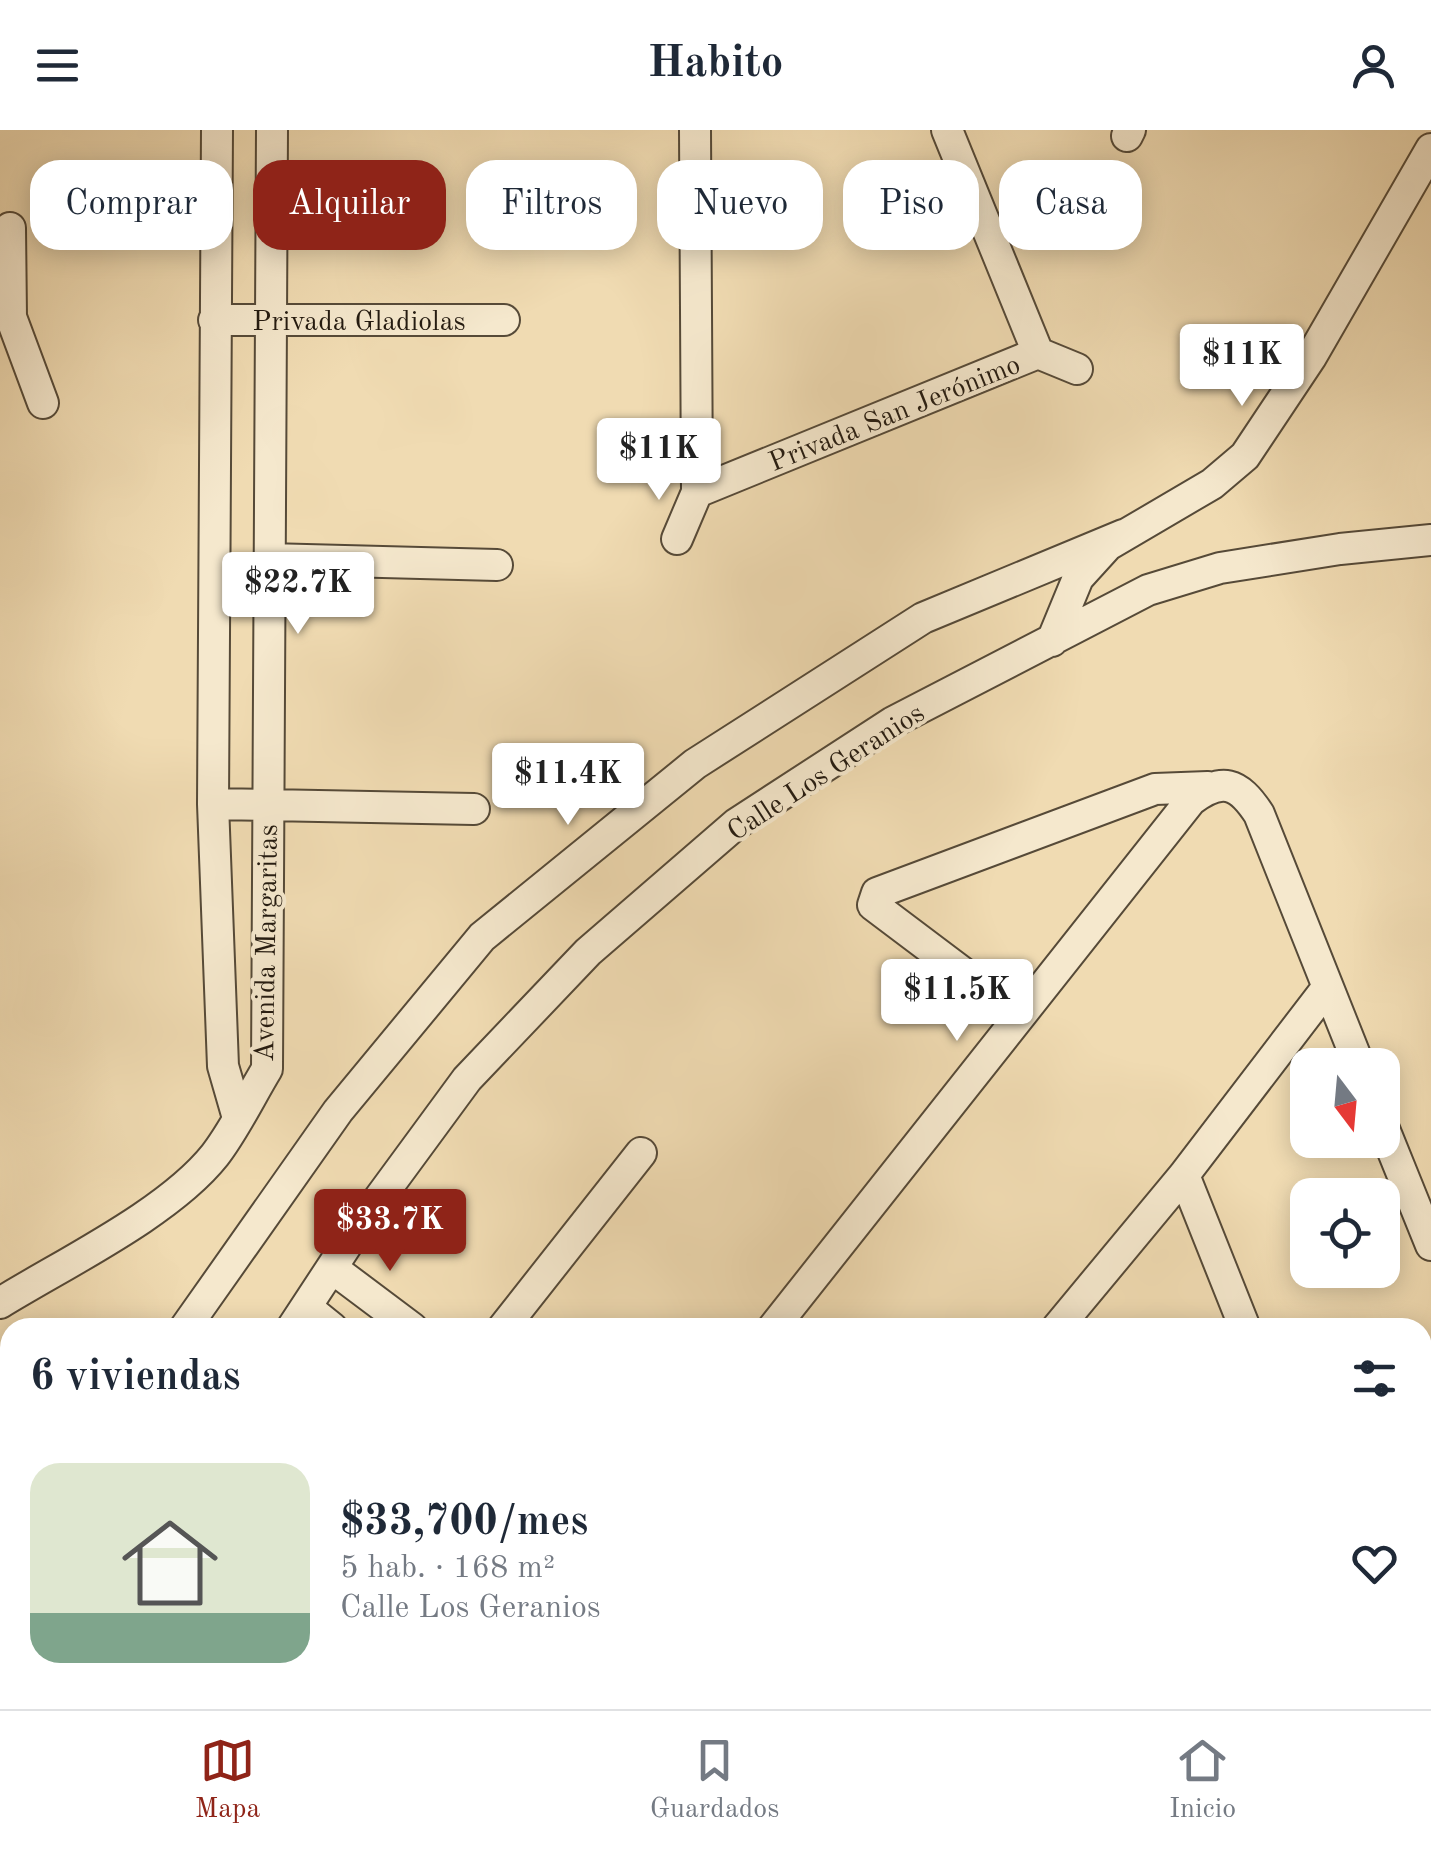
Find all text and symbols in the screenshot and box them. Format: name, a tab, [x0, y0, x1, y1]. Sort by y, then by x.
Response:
icon: menu	[30, 38, 85, 93]
icon: person	[1346, 38, 1401, 93]
text: Habito	[647, 42, 784, 87]
chip: Comprar	[30, 160, 233, 250]
chip: Alquilar	[253, 160, 446, 250]
chip: Filtros	[466, 160, 637, 250]
chip: Nuevo	[657, 160, 823, 250]
chip: Piso	[843, 160, 979, 250]
chip: Casa	[999, 160, 1142, 250]
street label: Privada Gladiolas	[252, 309, 466, 337]
pin: $11K	[1183, 324, 1301, 409]
text: $11K	[1202, 340, 1282, 372]
street label: Privada San Jerónimo	[765, 352, 1025, 478]
pin: $11K	[600, 418, 718, 503]
text: $11K	[619, 434, 699, 466]
pin: $22.7K	[217, 552, 379, 637]
text: $22.7K	[244, 568, 352, 600]
street label: Calle Los Geranios	[723, 700, 930, 847]
pin: $11.4K	[487, 743, 649, 828]
text: $11.4K	[514, 759, 622, 791]
street label: Avenida Margaritas	[252, 824, 284, 1062]
pin: $11.5K	[876, 959, 1038, 1044]
text: $11.5K	[903, 975, 1011, 1007]
north arrow	[1290, 1048, 1400, 1158]
map controls	[1290, 1048, 1400, 1288]
button: locate	[1290, 1178, 1400, 1288]
pin: $33.7K	[309, 1189, 471, 1274]
text: $33.7K	[336, 1205, 444, 1237]
icon: filters	[1347, 1351, 1402, 1406]
text: 6 viviendas	[30, 1357, 241, 1399]
text: $33,700/mes	[340, 1502, 588, 1544]
icon: home	[110, 1503, 230, 1623]
icon: heart	[1347, 1536, 1402, 1591]
text: 5 hab. · 168 m²	[340, 1553, 555, 1585]
text: Calle Los Geranios	[340, 1593, 601, 1625]
tab: Mapa	[195, 1733, 260, 1828]
tab: Guardados	[650, 1733, 779, 1828]
tab: Inicio	[1169, 1733, 1236, 1828]

